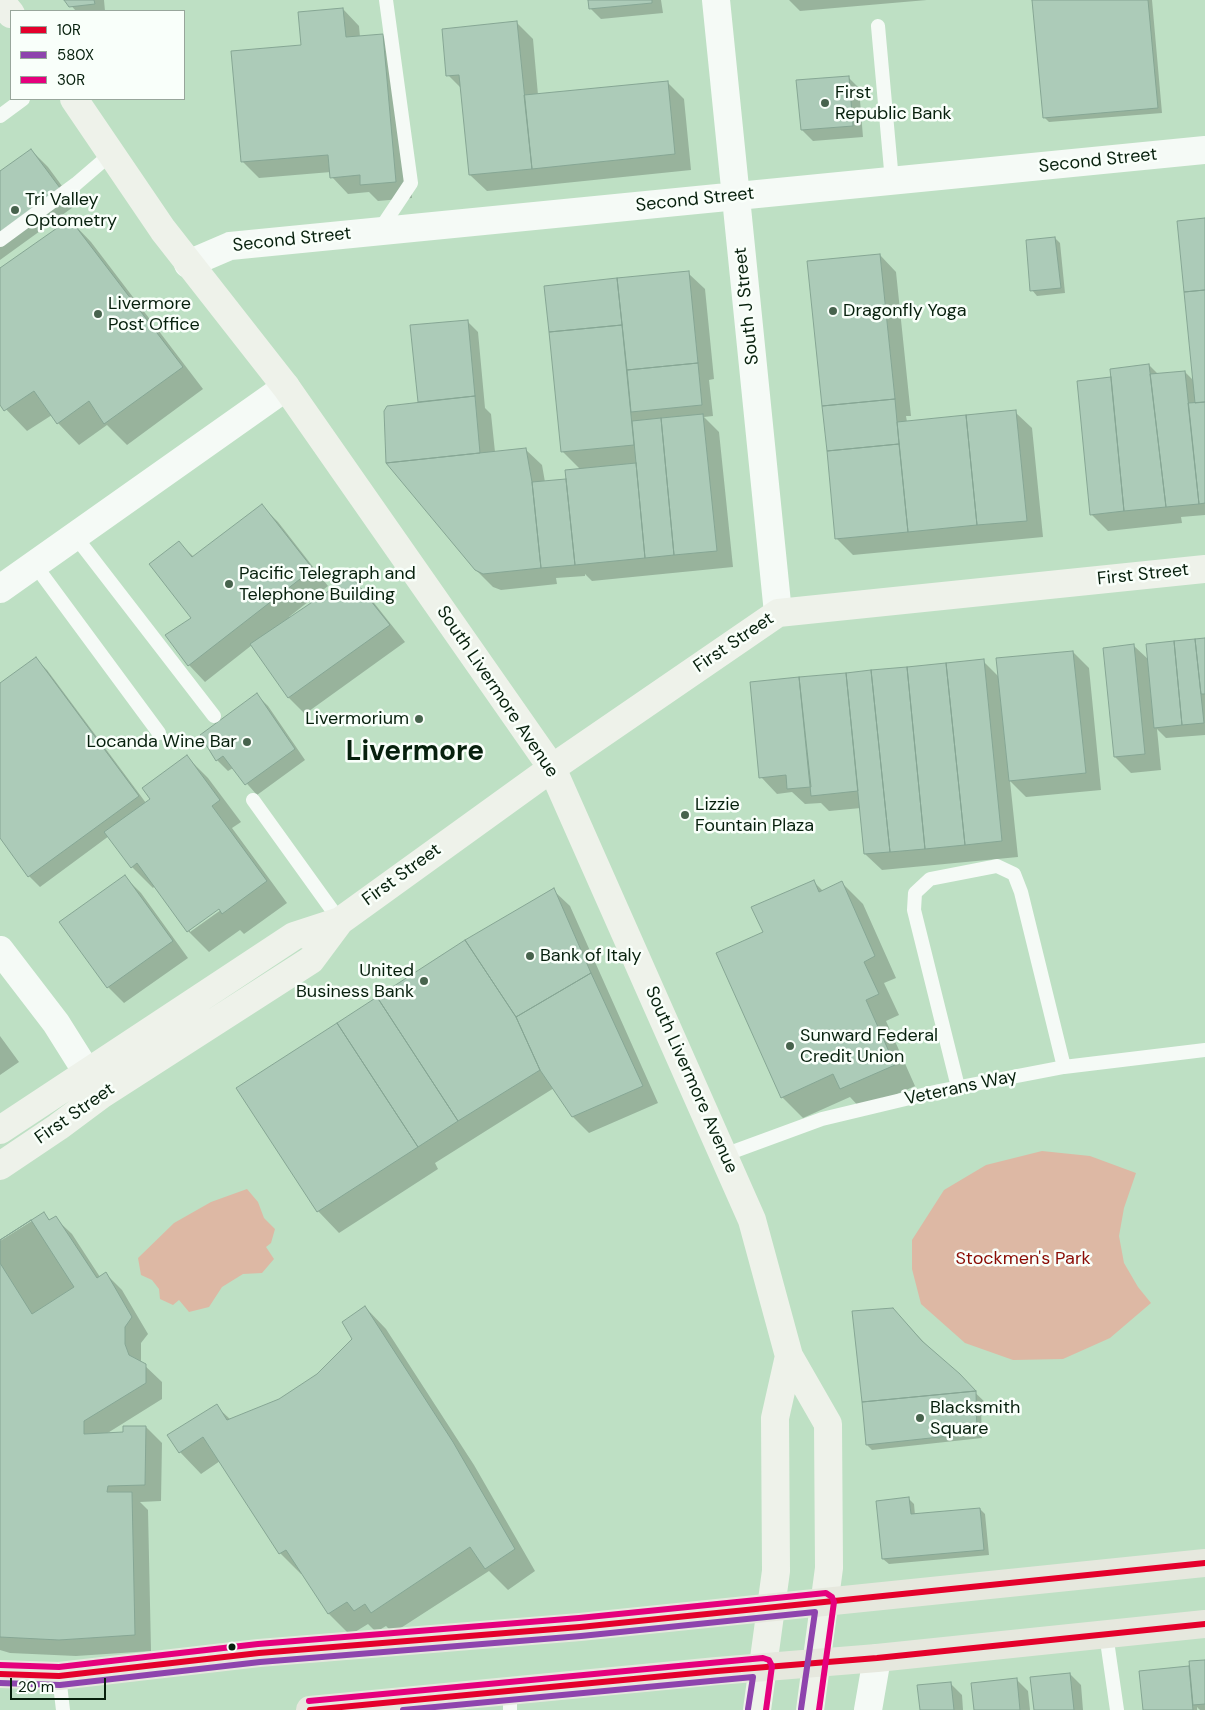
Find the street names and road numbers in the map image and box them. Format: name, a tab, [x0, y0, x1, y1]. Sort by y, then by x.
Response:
street label: Second Street	[1038, 144, 1158, 178]
street label: Second Street	[635, 183, 755, 217]
street label: Second Street	[232, 223, 352, 257]
street label: South J Street	[730, 246, 764, 366]
street label: First Street	[1096, 559, 1190, 591]
street label: South Livermore Avenue	[431, 602, 563, 782]
street label: First Street	[690, 608, 778, 678]
street label: First Street	[358, 839, 446, 911]
street label: South Livermore Avenue	[640, 983, 742, 1177]
street label: Veterans Way	[903, 1066, 1019, 1110]
street label: First Street	[31, 1079, 119, 1149]

